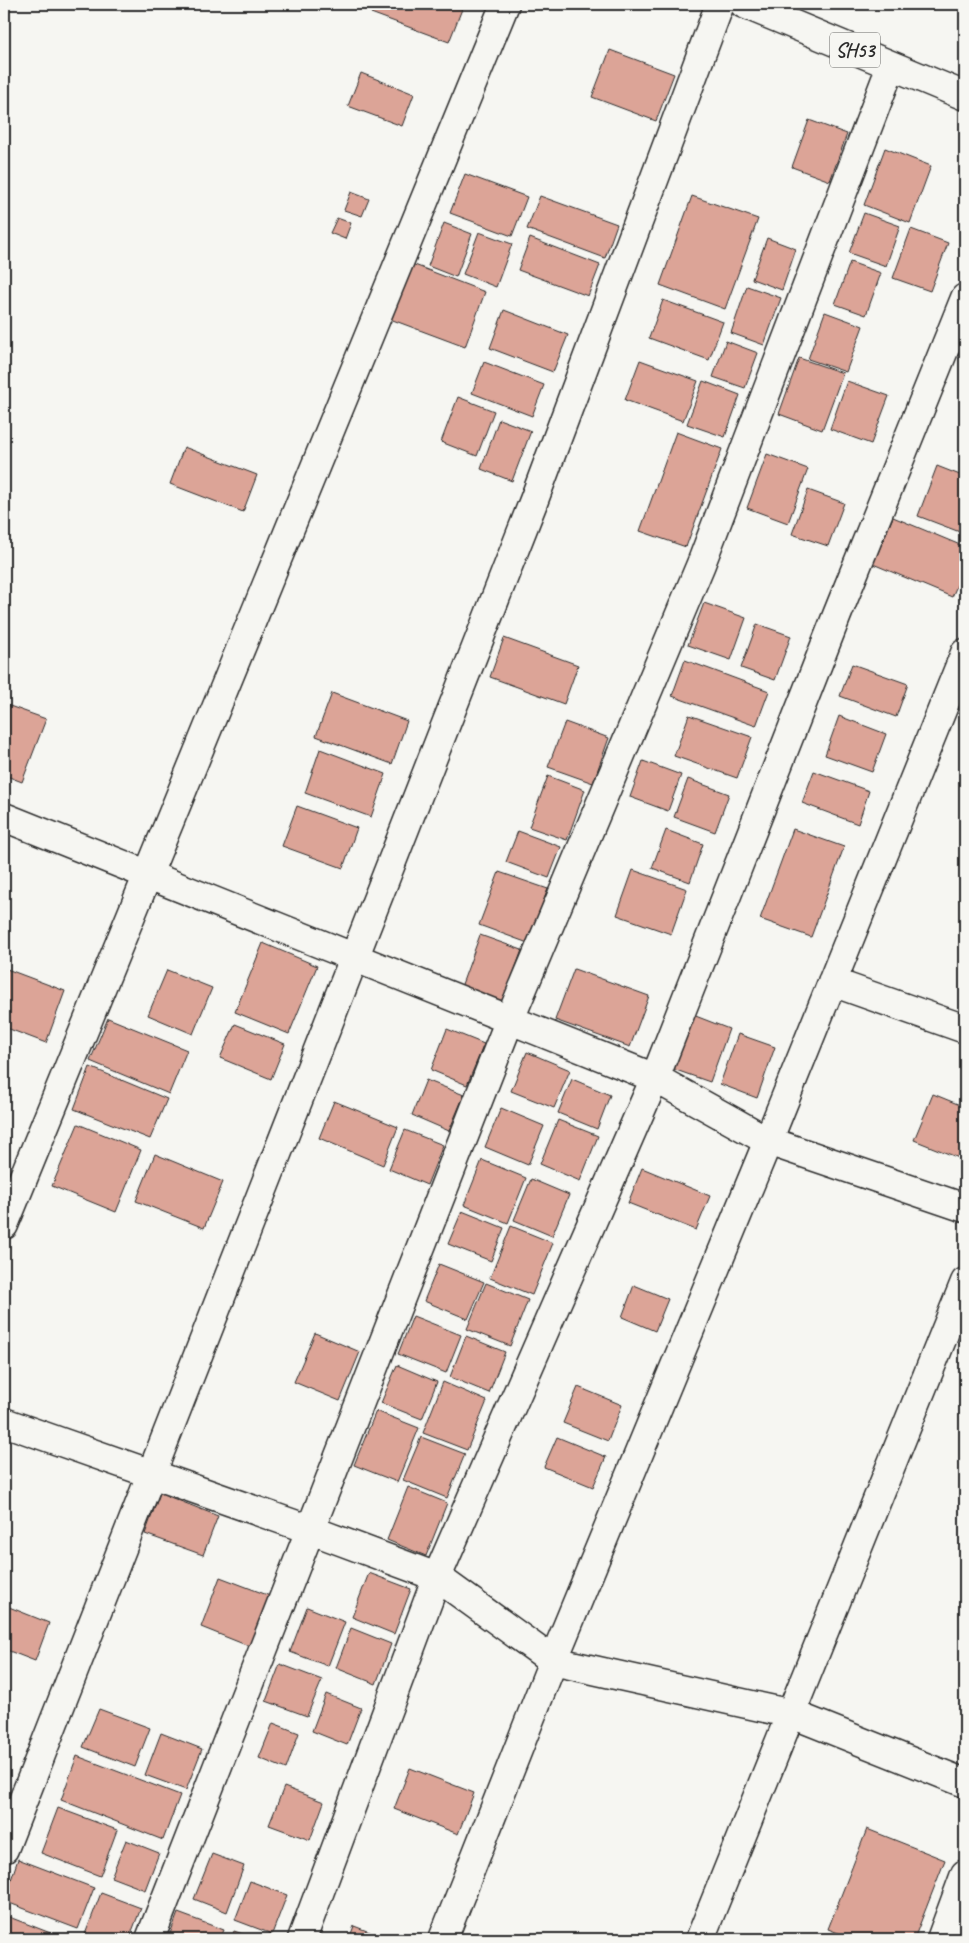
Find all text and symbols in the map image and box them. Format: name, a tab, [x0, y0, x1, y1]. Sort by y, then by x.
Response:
road number: SH53	[830, 32, 880, 68]

